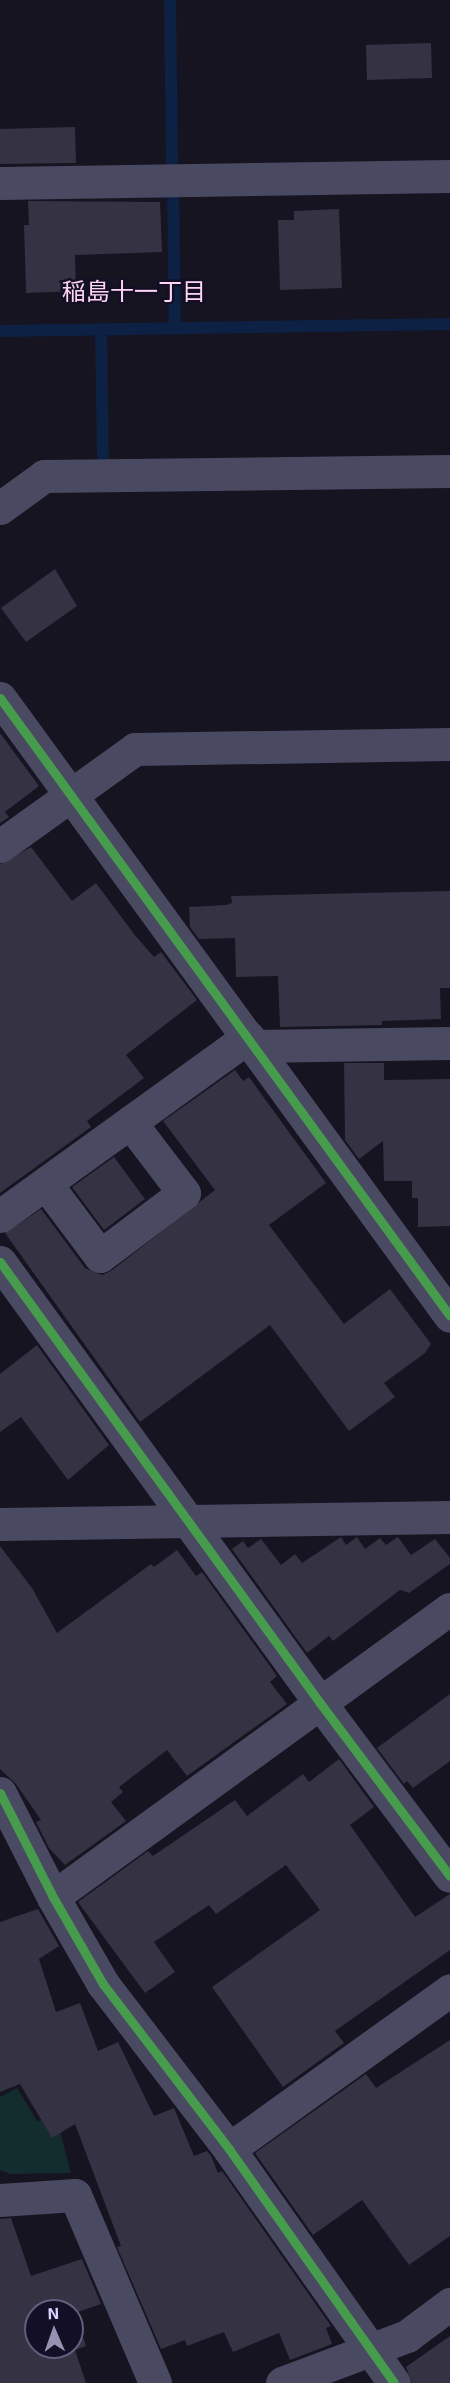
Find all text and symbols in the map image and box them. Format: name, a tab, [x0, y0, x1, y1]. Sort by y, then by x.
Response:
district label: 稲島十一丁目	[62, 277, 206, 305]
north arrow	[24, 2299, 84, 2359]
text: N	[47, 2303, 60, 2322]

